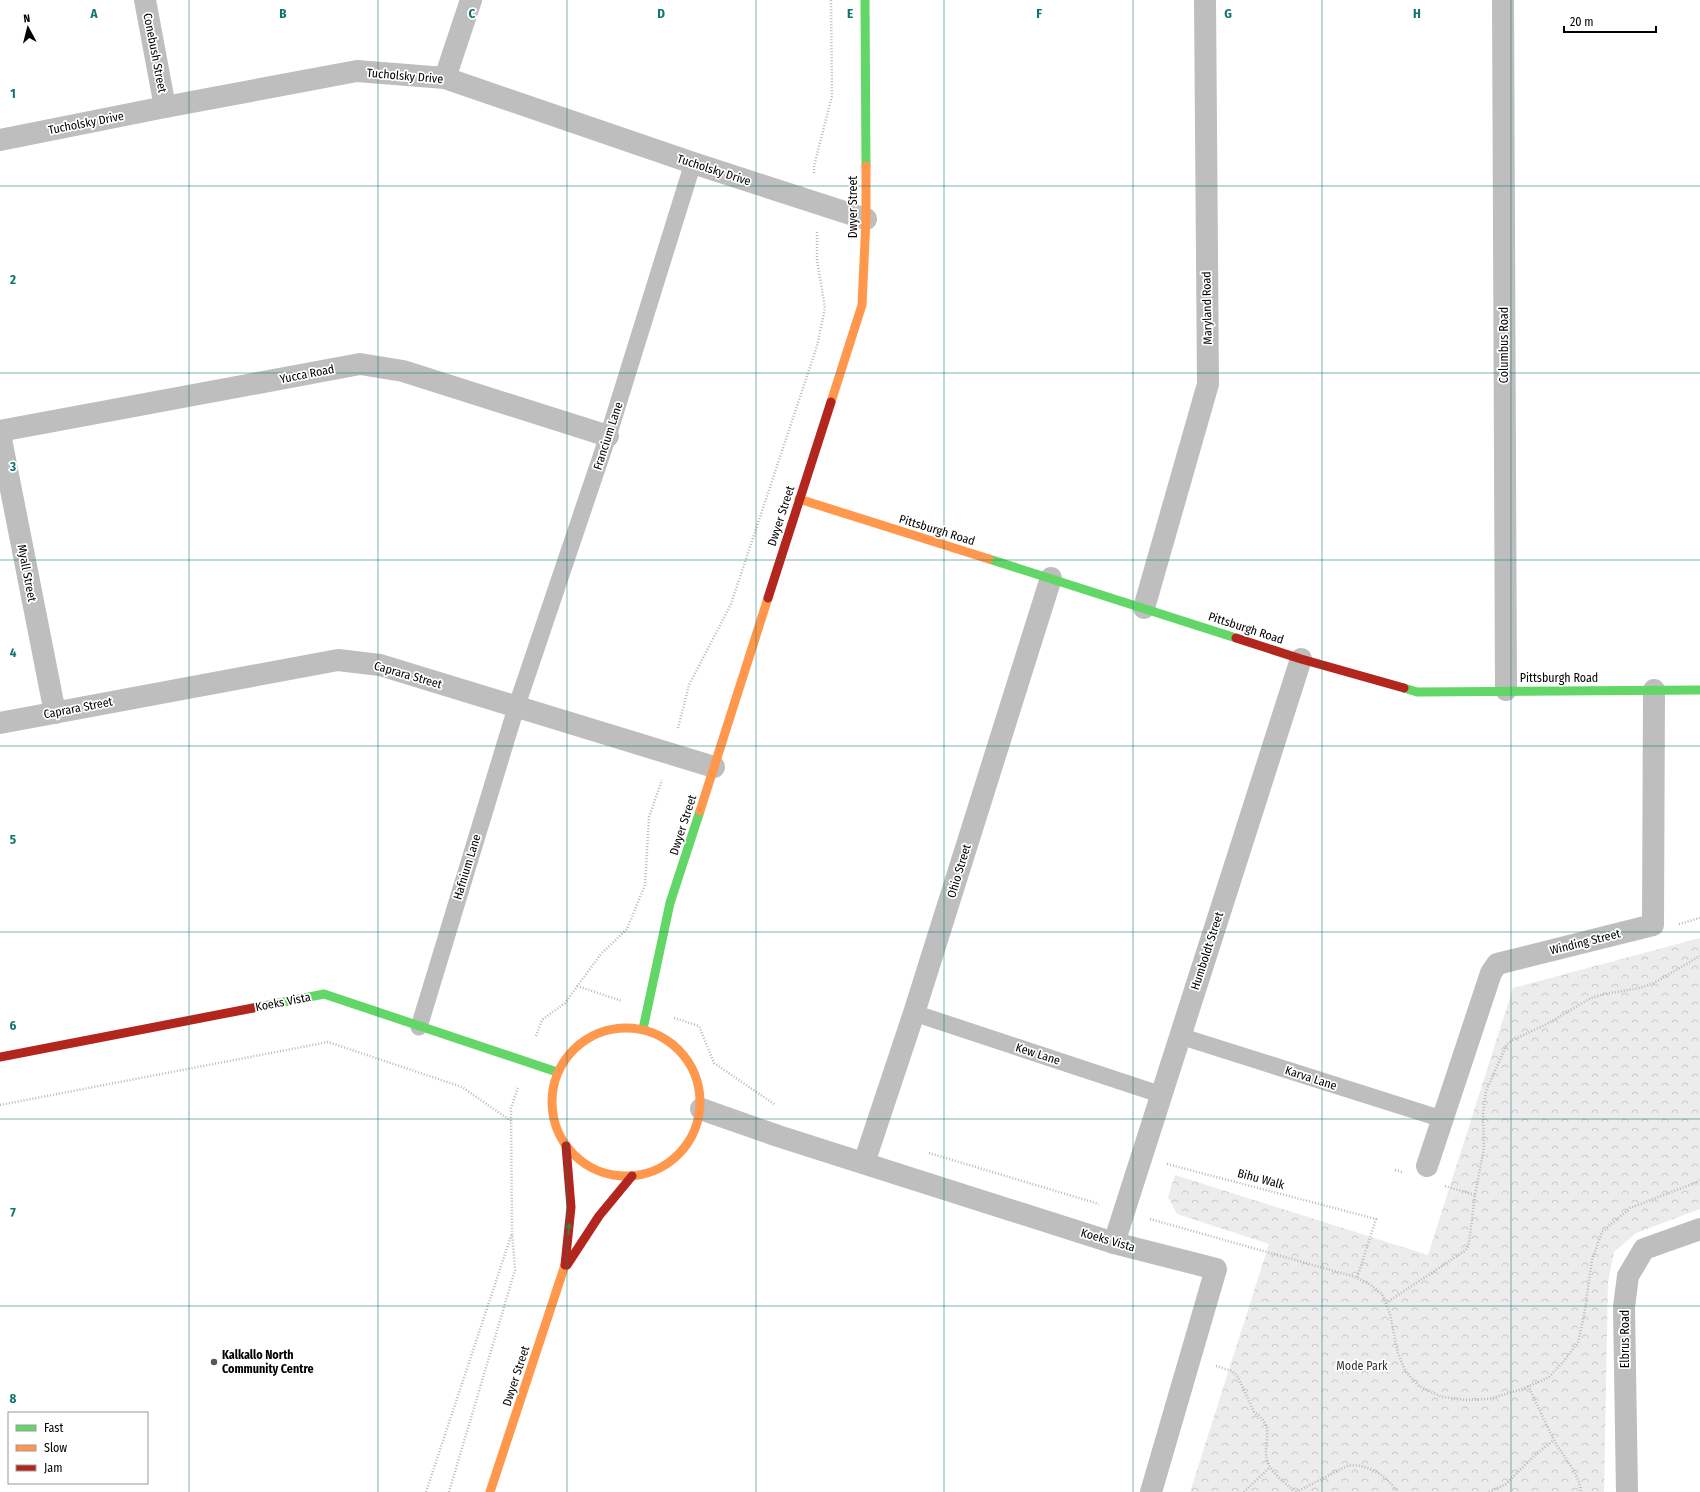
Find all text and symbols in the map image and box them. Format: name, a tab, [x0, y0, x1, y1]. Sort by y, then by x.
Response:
text: A	[89, 6, 98, 21]
text: B	[279, 6, 287, 21]
text: C	[469, 6, 476, 21]
text: D	[657, 6, 665, 21]
text: E	[847, 6, 853, 21]
text: F	[1036, 6, 1042, 21]
text: G	[1224, 6, 1232, 21]
text: H	[1413, 6, 1421, 21]
north arrow	[8, 8, 48, 48]
scale bar	[1564, 8, 1656, 34]
text: N	[23, 12, 31, 25]
street label: Conebush Street	[140, 12, 170, 94]
text: 20 m	[1570, 15, 1594, 29]
street label: Tucholsky Drive	[366, 66, 444, 86]
text: 1	[10, 86, 16, 101]
street label: Tucholsky Drive	[47, 109, 125, 137]
street label: Tucholsky Drive	[675, 152, 753, 189]
street label: Dwyer Street	[846, 176, 860, 238]
street label: Maryland Road	[1199, 271, 1215, 345]
text: 2	[9, 272, 16, 287]
street label: Columbus Road	[1497, 307, 1511, 383]
street label: Yucca Road	[279, 362, 335, 386]
street label: Francium Lane	[590, 400, 626, 472]
text: 3	[9, 459, 16, 474]
street label: Dwyer Street	[765, 484, 797, 548]
street label: Pittsburgh Road	[897, 512, 977, 548]
street label: Myall Street	[15, 543, 39, 603]
street label: Pittsburgh Road	[1206, 609, 1286, 647]
text: 4	[10, 645, 17, 660]
street label: Caprara Street	[372, 659, 444, 691]
street label: Pittsburgh Road	[1520, 671, 1598, 685]
street label: Caprara Street	[42, 694, 114, 722]
street label: Dwyer Street	[667, 793, 699, 857]
text: 5	[10, 832, 16, 847]
street label: Hafnium Lane	[450, 832, 484, 902]
street label: Ohio Street	[944, 842, 974, 900]
street label: Humboldt Street	[1188, 910, 1226, 992]
street label: Winding Street	[1548, 926, 1622, 958]
street label: Koeks Vista	[254, 990, 312, 1014]
text: 6	[10, 1018, 17, 1033]
street label: Kew Lane	[1014, 1040, 1062, 1068]
street label: Karva Lane	[1283, 1063, 1339, 1093]
street label: Bihu Walk	[1236, 1166, 1286, 1192]
text: 7	[10, 1205, 16, 1220]
one-way arrow	[566, 1223, 572, 1235]
street label: Koeks Vista	[1079, 1226, 1137, 1254]
street label: Elbrus Road	[1618, 1310, 1632, 1368]
street label: Dwyer Street	[500, 1344, 532, 1408]
place label: Kalkallo North Community Centre	[222, 1348, 314, 1376]
marker: Kalkallo North Community Centre	[209, 1357, 219, 1367]
park label: Mode Park	[1336, 1359, 1388, 1373]
text: 8	[10, 1391, 17, 1406]
legend	[8, 1412, 148, 1484]
text: Fast	[44, 1421, 63, 1435]
text: Slow	[44, 1441, 67, 1455]
text: Jam	[44, 1461, 62, 1475]

